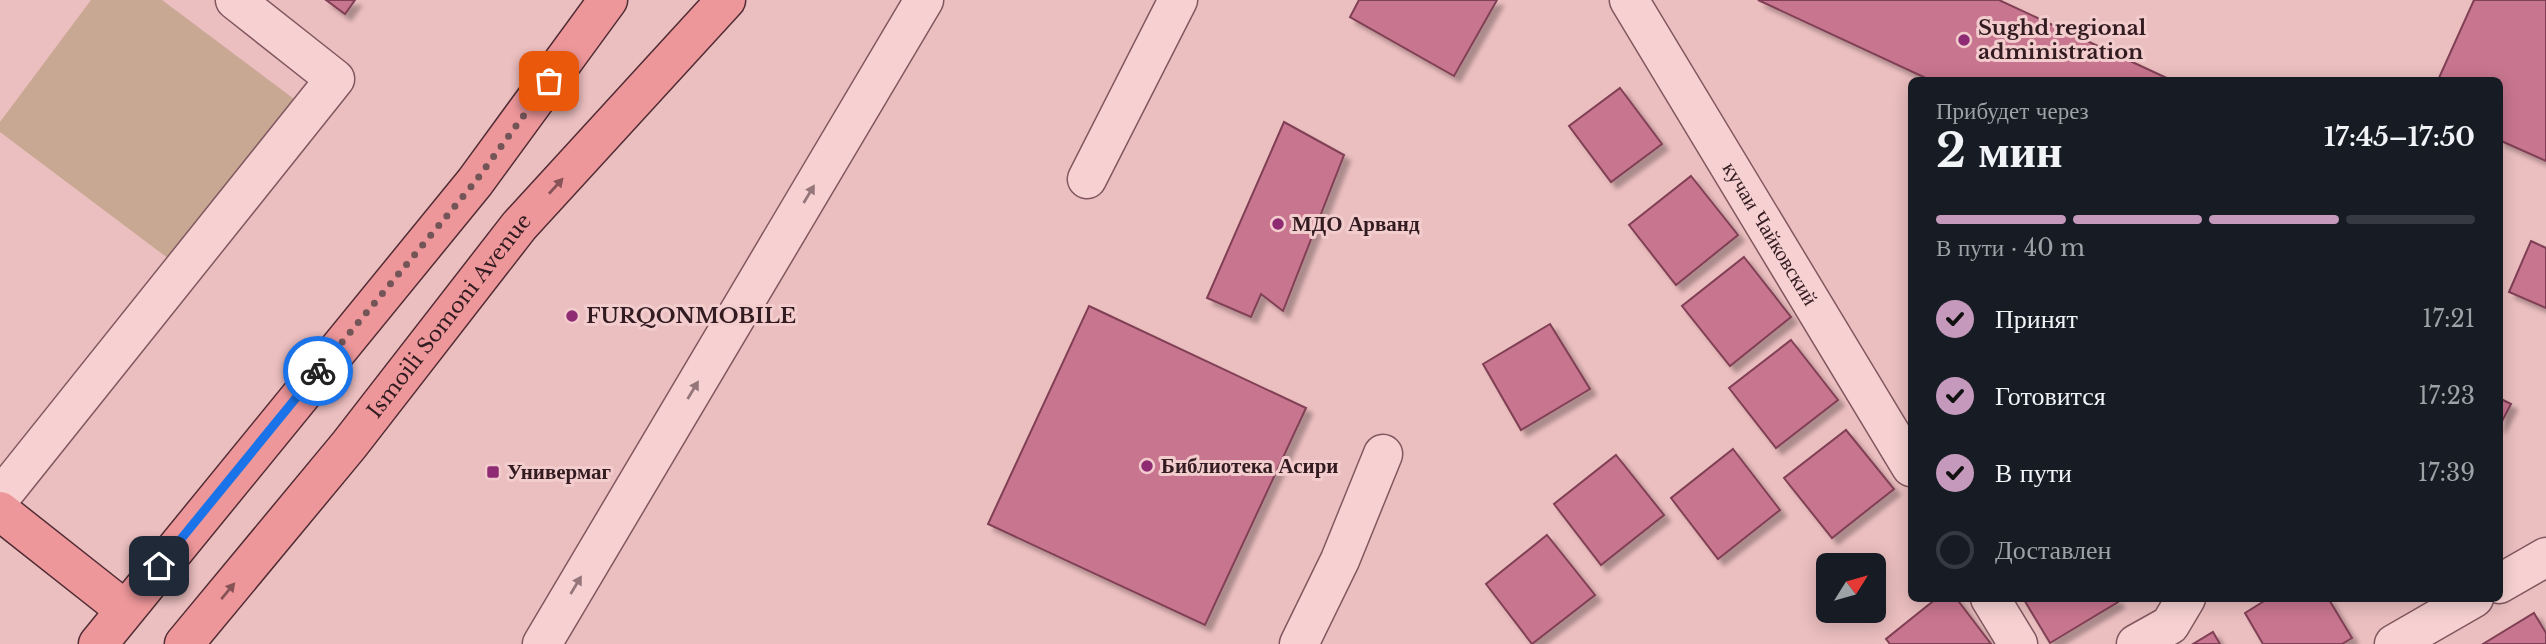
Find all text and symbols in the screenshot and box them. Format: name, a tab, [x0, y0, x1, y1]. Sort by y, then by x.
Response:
place label: Sughd regional administration	[1978, 15, 2147, 65]
marker: Sughd regional administration	[1956, 32, 1972, 48]
pin	[519, 51, 579, 111]
icon: bag	[530, 62, 568, 100]
text: Прибудет через	[1936, 97, 2089, 125]
text: 17:45–17:50	[2324, 121, 2475, 153]
text: 2 мин	[1936, 122, 2063, 179]
street label: кучаи Чайковский	[1717, 157, 1823, 310]
one-way arrow	[547, 178, 563, 195]
one-way arrow	[802, 185, 815, 204]
street label: Ismoili Somoni Avenue	[362, 208, 537, 423]
place label: МДО Арванд	[1292, 211, 1420, 237]
marker: МДО Арванд	[1270, 216, 1286, 232]
text: В пути · 40 m	[1936, 234, 2085, 262]
icon: check	[1936, 300, 1974, 338]
place label: FURQONMOBILE	[586, 303, 796, 329]
text: Принят	[1995, 303, 2078, 335]
text: 17:21	[2422, 305, 2475, 333]
marker: FURQONMOBILE	[564, 308, 580, 324]
courier	[283, 336, 353, 406]
icon: bike	[299, 352, 337, 390]
icon: check	[1936, 377, 1974, 415]
one-way arrow	[686, 380, 699, 399]
text: Готовится	[1995, 380, 2106, 412]
text: 17:23	[2418, 382, 2475, 410]
place label: Библиотека Асири	[1161, 453, 1338, 479]
icon: check	[1936, 454, 1974, 492]
text: В пути	[1995, 457, 2072, 489]
marker: Библиотека Асири	[1139, 458, 1155, 474]
place label: Универмаг	[507, 459, 611, 485]
text: 17:39	[2418, 459, 2475, 487]
marker: Универмаг	[485, 464, 501, 480]
text: Доставлен	[1995, 534, 2112, 566]
pin	[129, 536, 189, 596]
icon: home	[140, 547, 178, 585]
north arrow	[1816, 553, 1886, 623]
map controls	[1816, 553, 1886, 623]
one-way arrow	[570, 576, 583, 595]
one-way arrow	[220, 583, 235, 600]

